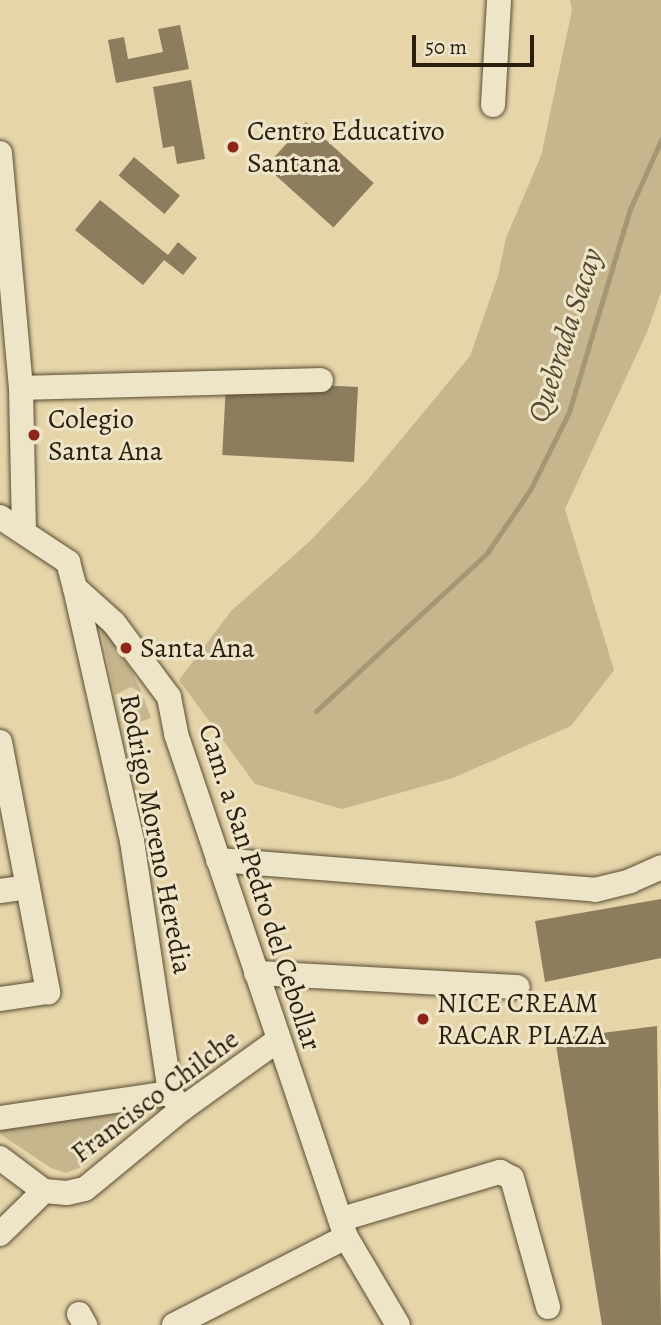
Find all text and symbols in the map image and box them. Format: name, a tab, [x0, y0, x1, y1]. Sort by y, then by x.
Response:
scale bar	[416, 21, 538, 65]
text: 50 m	[425, 33, 467, 61]
place label: Centro Educativo Santana	[247, 114, 445, 180]
marker: Centro Educativo Santana	[225, 139, 241, 155]
water label: Quebrada Sacay	[520, 243, 610, 427]
place label: Colegio Santa Ana	[48, 402, 163, 468]
marker: Colegio Santa Ana	[26, 427, 42, 443]
place label: Santa Ana	[140, 631, 255, 665]
marker: Santa Ana	[118, 640, 134, 656]
street label: Rodrigo Moreno Heredia	[112, 691, 200, 977]
street label: Cam. a San Pedro del Cebollar	[191, 719, 329, 1055]
place label: NICE CREAM RACAR PLAZA	[437, 986, 606, 1052]
marker: NICE CREAM RACAR PLAZA	[415, 1011, 431, 1027]
street label: Francisco Chilche	[65, 1022, 245, 1170]

